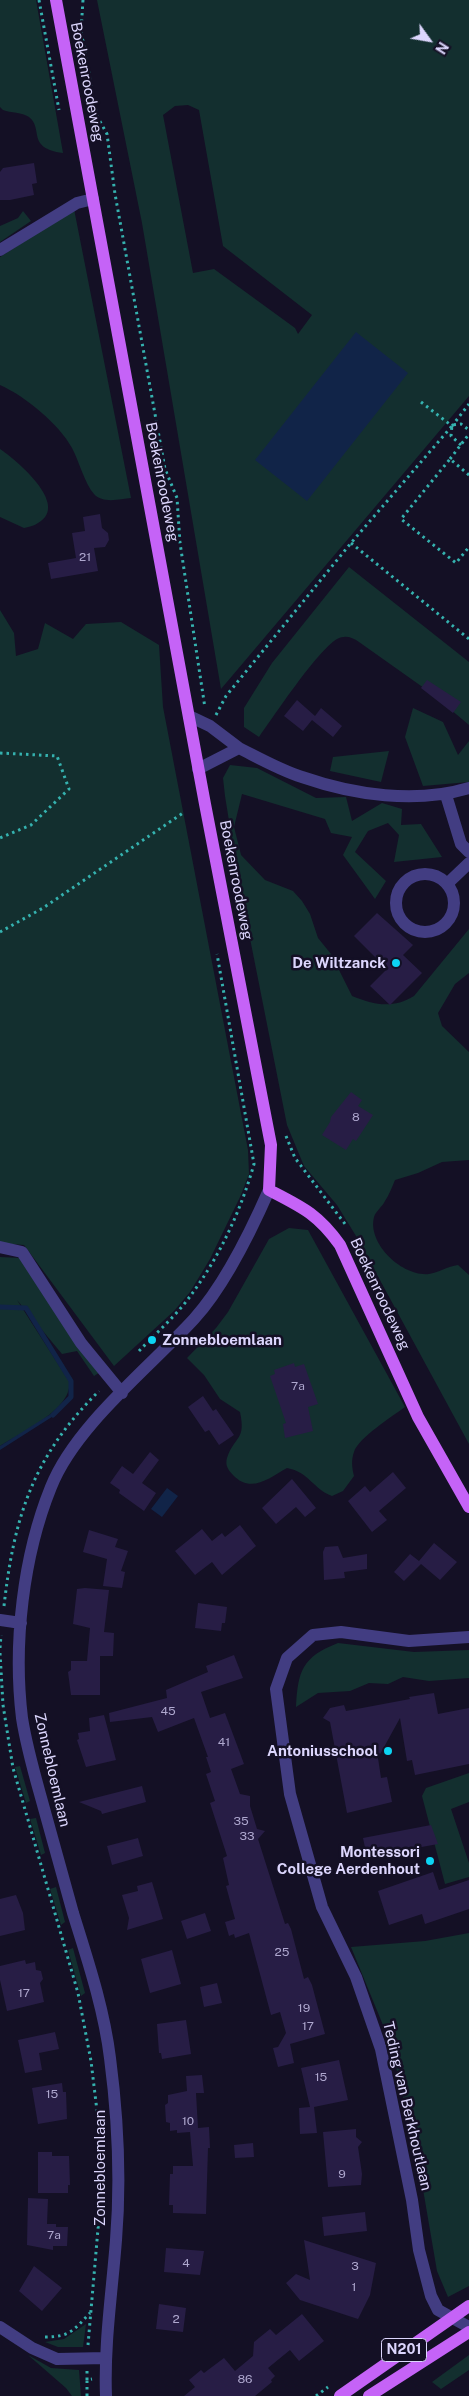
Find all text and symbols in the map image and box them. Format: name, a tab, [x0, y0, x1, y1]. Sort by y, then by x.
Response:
north arrow	[404, 15, 454, 65]
street label: Boekenroodeweg	[67, 21, 107, 143]
text: N	[432, 39, 451, 57]
street label: Boekenroodeweg	[142, 421, 182, 543]
house number: 21	[79, 550, 91, 564]
street label: Boekenroodeweg	[216, 819, 256, 941]
place label: De Wiltzanck	[292, 954, 386, 972]
marker: De Wiltzanck	[390, 957, 402, 969]
house number: 8	[352, 1110, 360, 1124]
street label: Boekenroodeweg	[346, 1235, 414, 1353]
place label: Zonnebloemlaan	[162, 1331, 282, 1349]
marker: Zonnebloemlaan	[146, 1334, 158, 1346]
house number: 7a	[291, 1379, 305, 1393]
house number: 45	[160, 1704, 176, 1718]
street label: Zonnebloemlaan	[30, 1711, 74, 1829]
house number: 41	[218, 1735, 230, 1749]
place label: Antoniusschool	[267, 1742, 378, 1760]
marker: Antoniusschool	[382, 1745, 394, 1757]
house number: 35	[233, 1814, 249, 1828]
house number: 33	[239, 1829, 255, 1843]
place label: Montessori College Aerdenhout	[277, 1843, 420, 1878]
marker: Montessori College Aerdenhout	[424, 1855, 436, 1867]
house number: 25	[275, 1945, 289, 1959]
house number: 17	[18, 1986, 30, 2000]
house number: 19	[298, 2001, 310, 2015]
house number: 17	[302, 2019, 314, 2033]
street label: Teding van Berkhoutlaan	[379, 2020, 435, 2192]
house number: 15	[315, 2070, 327, 2084]
house number: 15	[46, 2087, 58, 2101]
street label: Zonnebloemlaan	[91, 2110, 109, 2226]
house number: 10	[182, 2114, 194, 2128]
house number: 9	[338, 2167, 346, 2181]
house number: 7a	[47, 2228, 61, 2242]
house number: 4	[182, 2256, 190, 2270]
house number: 3	[351, 2259, 359, 2273]
house number: 1	[352, 2280, 356, 2294]
house number: 2	[172, 2312, 180, 2326]
road number: N201	[382, 2338, 426, 2362]
house number: 86	[237, 2372, 253, 2386]

